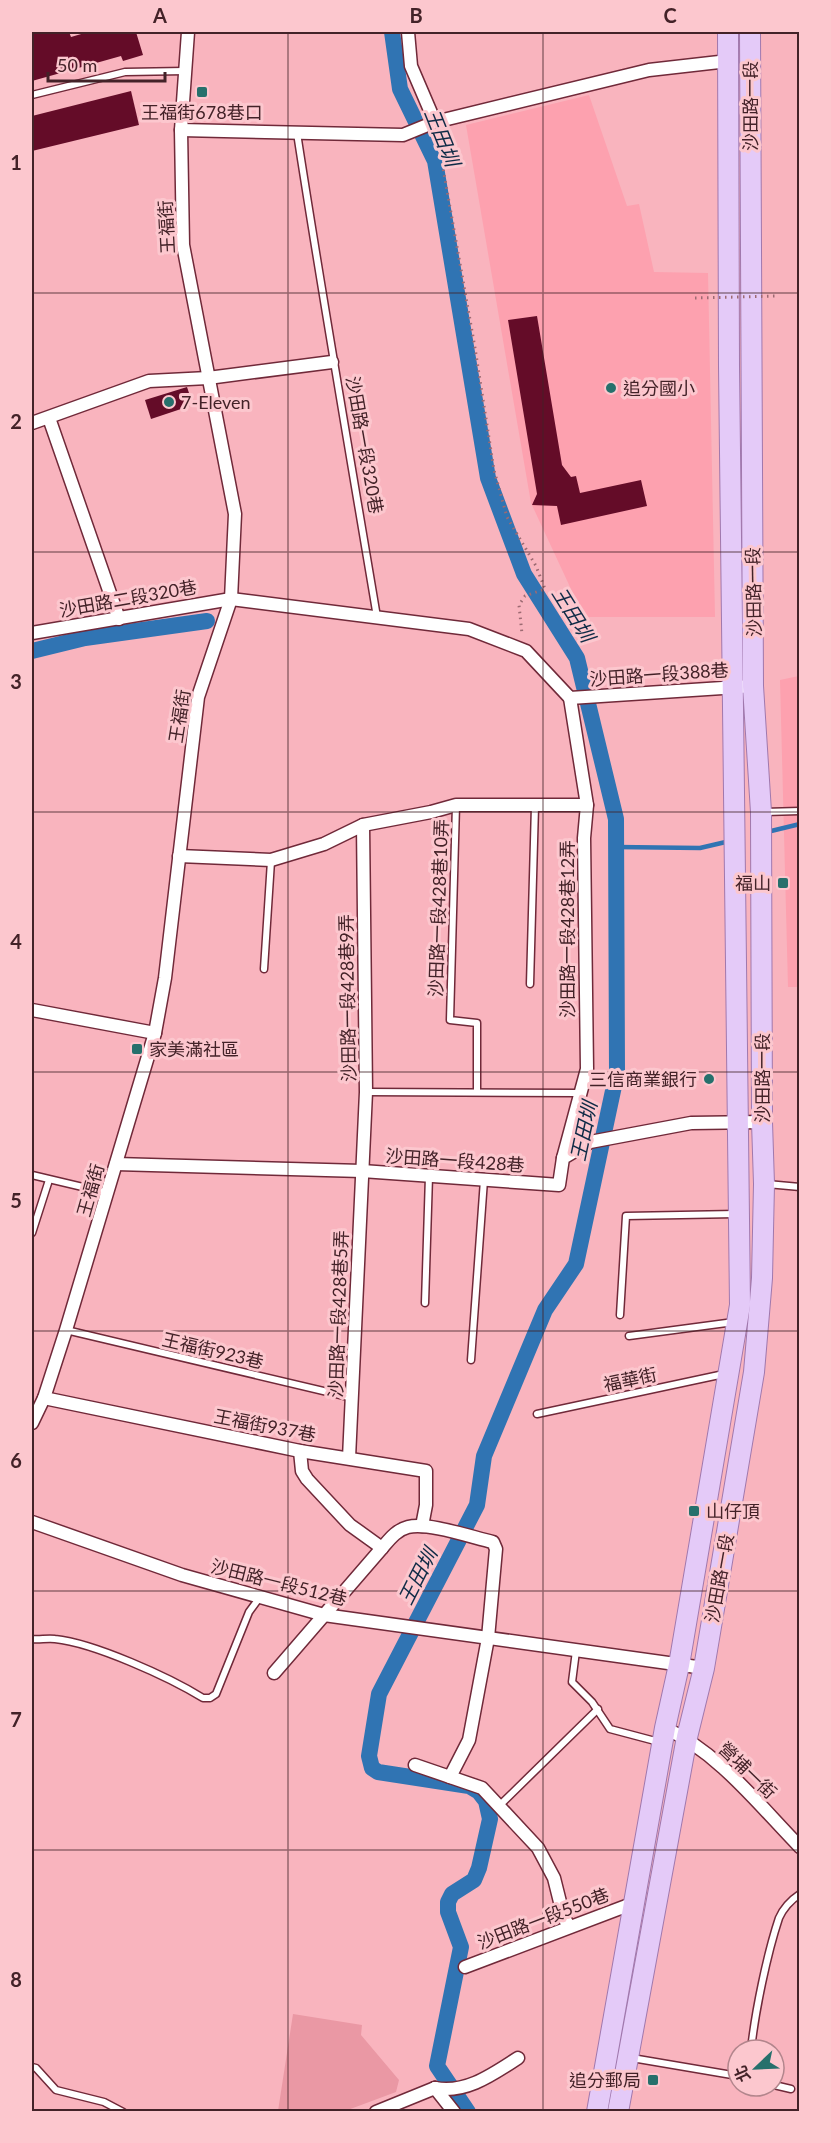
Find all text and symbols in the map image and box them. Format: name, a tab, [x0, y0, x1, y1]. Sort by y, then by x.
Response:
text: A	[152, 3, 167, 27]
text: B	[409, 3, 423, 27]
text: C	[663, 3, 677, 27]
scale bar	[48, 45, 165, 83]
text: 50 m	[57, 54, 97, 76]
street label: 沙田路一段	[739, 61, 761, 151]
marker: 王福街678巷口	[195, 85, 209, 99]
place label: 王福街678巷口	[141, 101, 263, 123]
water label: 王田圳	[421, 105, 466, 172]
text: 1	[10, 150, 22, 174]
street label: 王福街	[154, 199, 178, 255]
street label: 沙田路一段320巷	[342, 374, 388, 516]
place label: 追分國小	[623, 377, 695, 399]
marker: 追分國小	[604, 381, 618, 395]
place label: 7-Eleven	[181, 391, 251, 413]
marker: 7-Eleven	[162, 395, 176, 409]
text: 2	[10, 409, 22, 433]
street label: 沙田路一段	[741, 547, 765, 637]
street label: 沙田路二段320巷	[57, 575, 199, 621]
water label: 王田圳	[548, 582, 602, 648]
street label: 沙田路一段388巷	[589, 658, 729, 690]
text: 3	[10, 669, 22, 693]
street label: 王福街	[164, 688, 194, 744]
street label: 沙田路一段428巷10弄	[424, 819, 452, 997]
street label: 沙田路一段428巷12弄	[556, 840, 578, 1018]
place label: 福山	[735, 872, 771, 894]
marker: 福山	[776, 876, 790, 890]
street label: 沙田路一段428巷9弄	[335, 914, 359, 1082]
text: 4	[10, 929, 22, 953]
street label: 沙田路一段	[751, 1033, 773, 1123]
place label: 家美滿社區	[149, 1038, 239, 1060]
marker: 家美滿社區	[130, 1042, 144, 1056]
place label: 三信商業銀行	[589, 1068, 697, 1090]
marker: 三信商業銀行	[702, 1072, 716, 1086]
water label: 王田圳	[565, 1096, 602, 1163]
street label: 沙田路一段428巷	[385, 1144, 525, 1176]
street label: 王福街	[72, 1161, 108, 1219]
text: 5	[10, 1188, 22, 1212]
street label: 沙田路一段428巷5弄	[324, 1230, 352, 1398]
street label: 王福街923巷	[160, 1328, 266, 1372]
street label: 福華街	[601, 1363, 659, 1395]
street label: 王福街937巷	[212, 1404, 318, 1446]
text: 6	[10, 1448, 22, 1472]
place label: 山仔頂	[706, 1500, 760, 1522]
marker: 山仔頂	[687, 1504, 701, 1518]
street label: 沙田路一段	[700, 1532, 738, 1624]
water label: 王田圳	[393, 1541, 443, 1608]
street label: 沙田路一段512巷	[209, 1554, 349, 1610]
text: 7	[10, 1707, 22, 1731]
street label: 營埔一街	[714, 1737, 782, 1803]
street label: 沙田路一段550巷	[474, 1883, 612, 1953]
text: 8	[10, 1967, 22, 1991]
north arrow	[726, 2038, 786, 2098]
text: 北	[730, 2063, 754, 2085]
place label: 追分郵局	[569, 2069, 641, 2091]
marker: 追分郵局	[646, 2073, 660, 2087]

